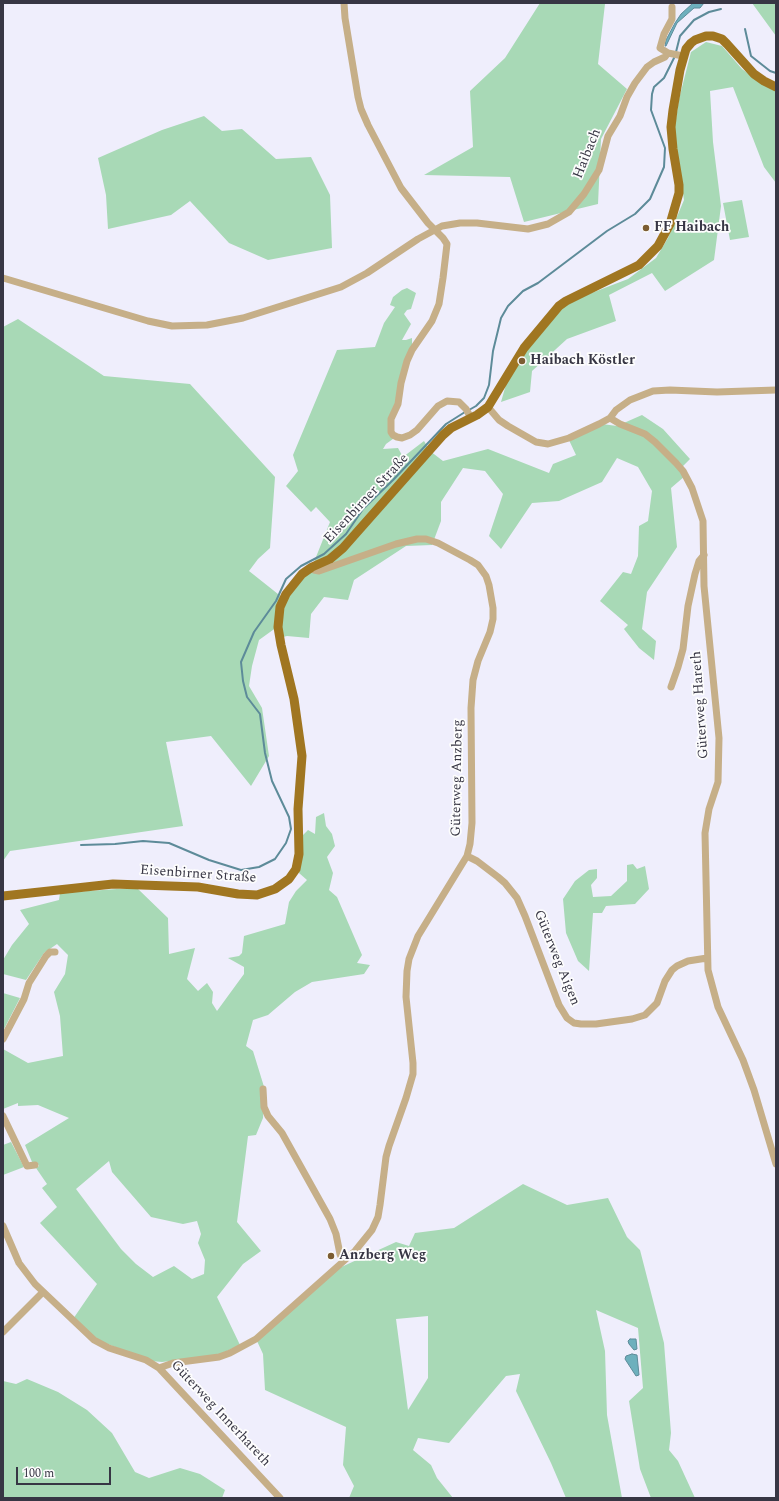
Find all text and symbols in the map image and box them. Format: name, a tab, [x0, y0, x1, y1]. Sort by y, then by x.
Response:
street label: Haibach	[570, 127, 606, 181]
place label: FF Haibach	[654, 220, 729, 236]
marker: FF Haibach	[641, 223, 651, 233]
place label: Haibach Köstler	[530, 353, 635, 369]
marker: Haibach Köstler	[517, 356, 527, 366]
street label: Eisenbirner Straße	[321, 451, 413, 547]
street label: Güterweg Hareth	[689, 651, 713, 759]
street label: Güterweg Anzberg	[449, 719, 467, 837]
street label: Eisenbirner Straße	[139, 863, 257, 887]
street label: Güterweg Aigen	[529, 908, 583, 1008]
place label: Anzberg Weg	[339, 1248, 426, 1264]
marker: Anzberg Weg	[326, 1251, 336, 1261]
street label: Güterweg Innerhareth	[167, 1358, 273, 1470]
scale bar	[18, 1459, 113, 1485]
text: 100 m	[23, 1464, 54, 1483]

